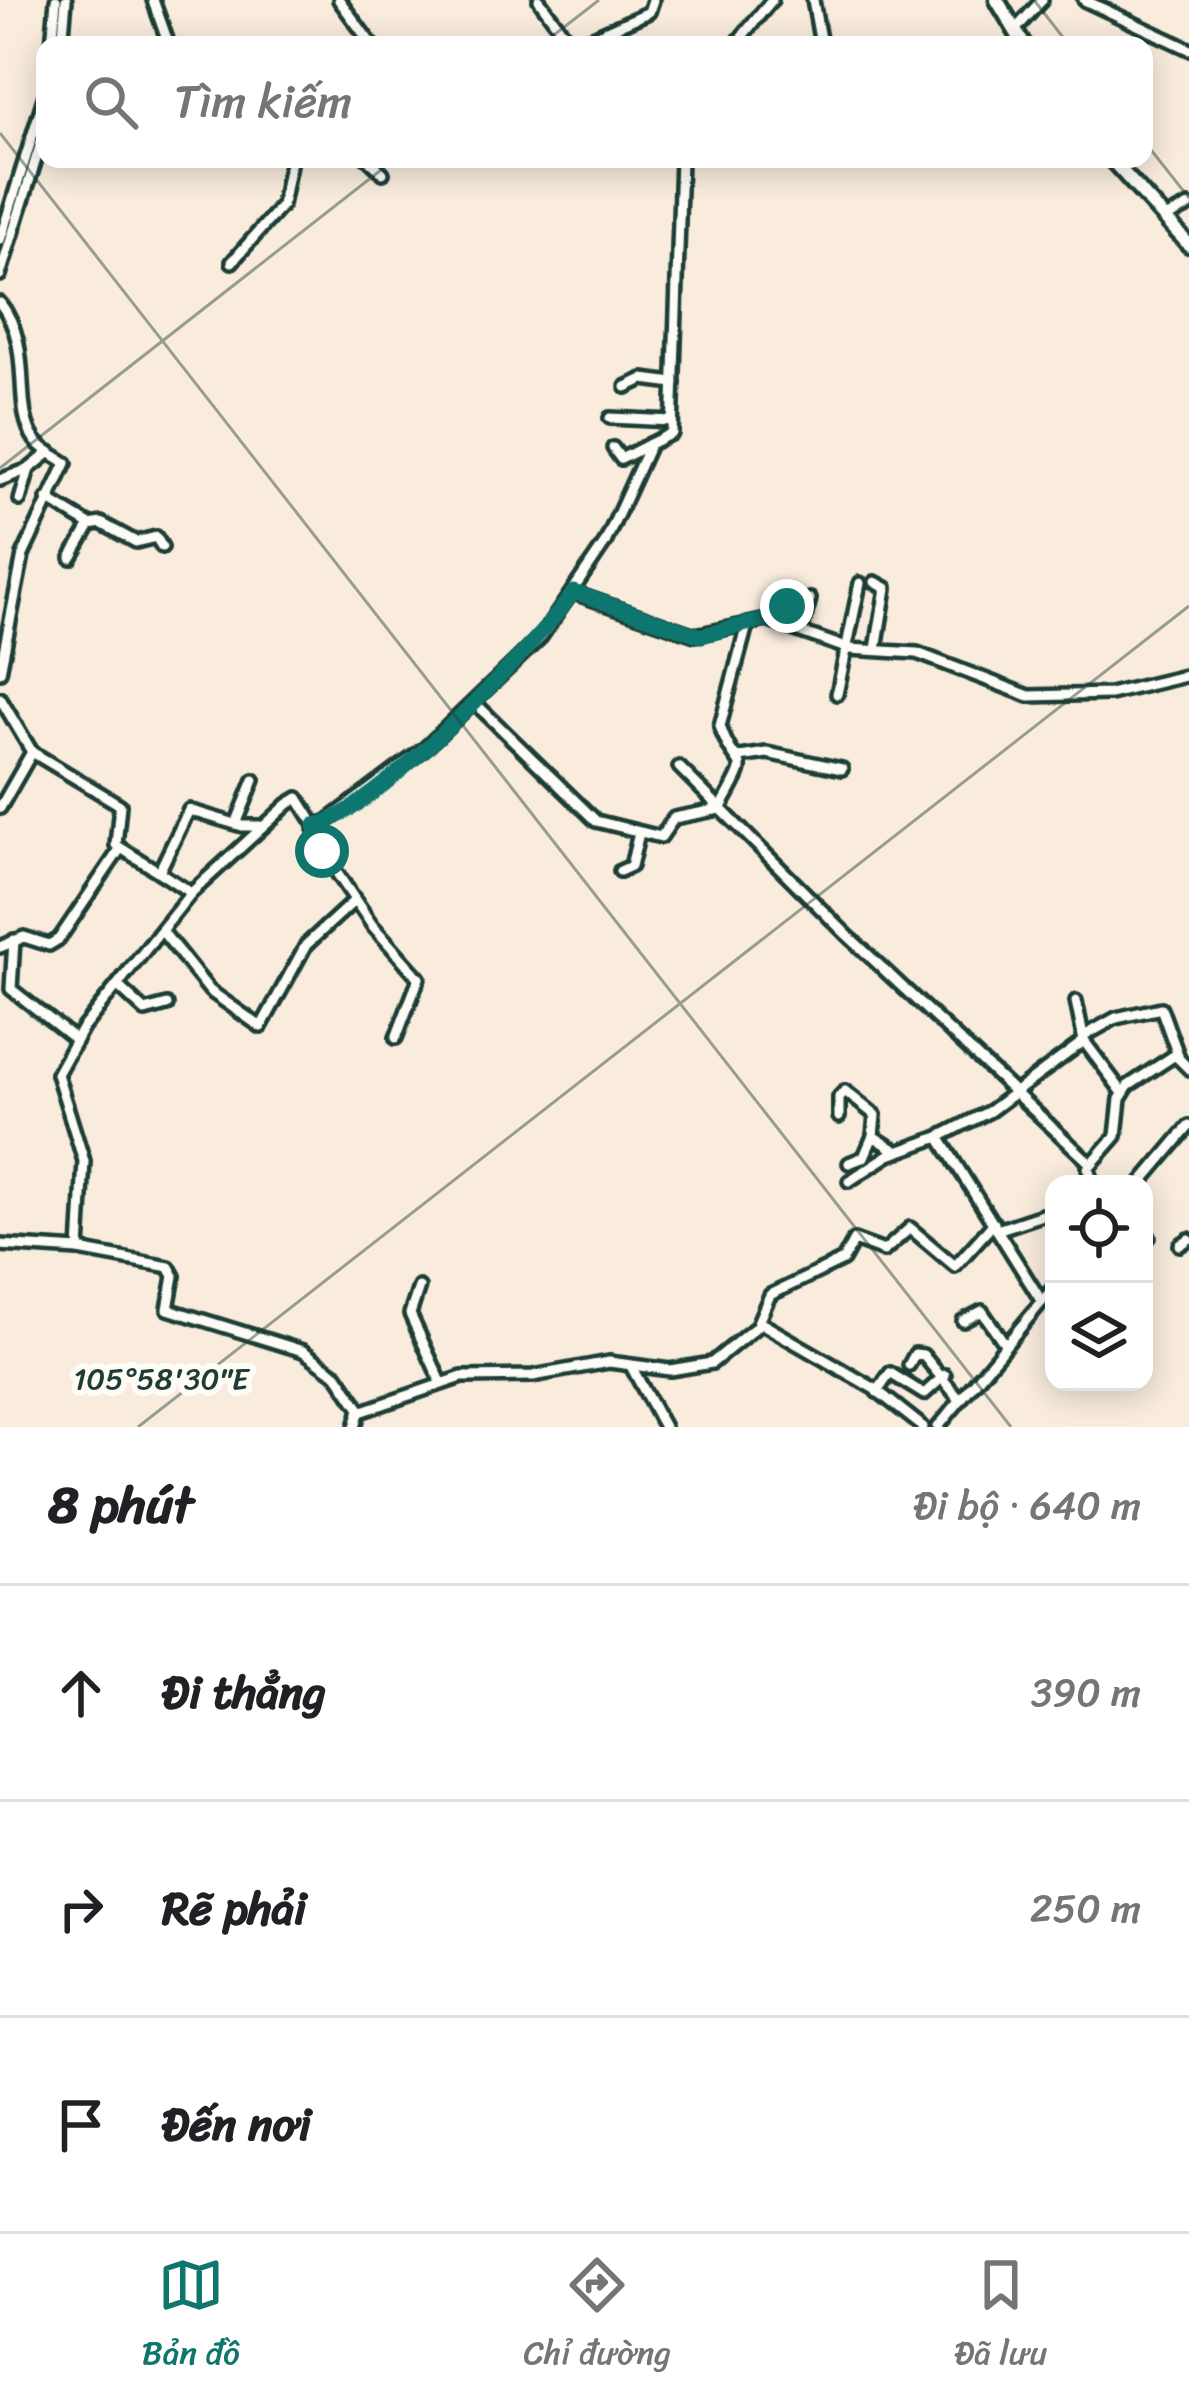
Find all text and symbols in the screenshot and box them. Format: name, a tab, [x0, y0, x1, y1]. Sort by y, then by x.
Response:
search box	[36, 36, 1153, 168]
text: Tìm kiếm	[174, 62, 352, 142]
icon: search	[78, 69, 144, 135]
route end	[760, 579, 814, 633]
route start	[295, 824, 349, 878]
map controls	[1045, 1175, 1153, 1391]
button: locate	[1045, 1175, 1153, 1283]
button: layers	[1045, 1283, 1153, 1391]
text: 105°58'30"E	[73, 1352, 251, 1406]
text: 8 phút	[48, 1460, 194, 1550]
text: Đi bộ · 640 m	[914, 1471, 1141, 1540]
text: Đi thẳng	[162, 1653, 326, 1733]
text: 390 m	[1031, 1658, 1141, 1727]
icon: ahead	[48, 1660, 114, 1726]
text: Rẽ phải	[162, 1869, 307, 1949]
text: 250 m	[1030, 1874, 1141, 1943]
icon: right	[48, 1876, 114, 1942]
text: Đến nơi	[162, 2085, 311, 2165]
icon: arrive	[48, 2092, 114, 2158]
tab: Bản đồ	[142, 2252, 240, 2382]
tab: Chỉ đường	[523, 2252, 671, 2382]
tab: Đã lưu	[955, 2252, 1047, 2382]

